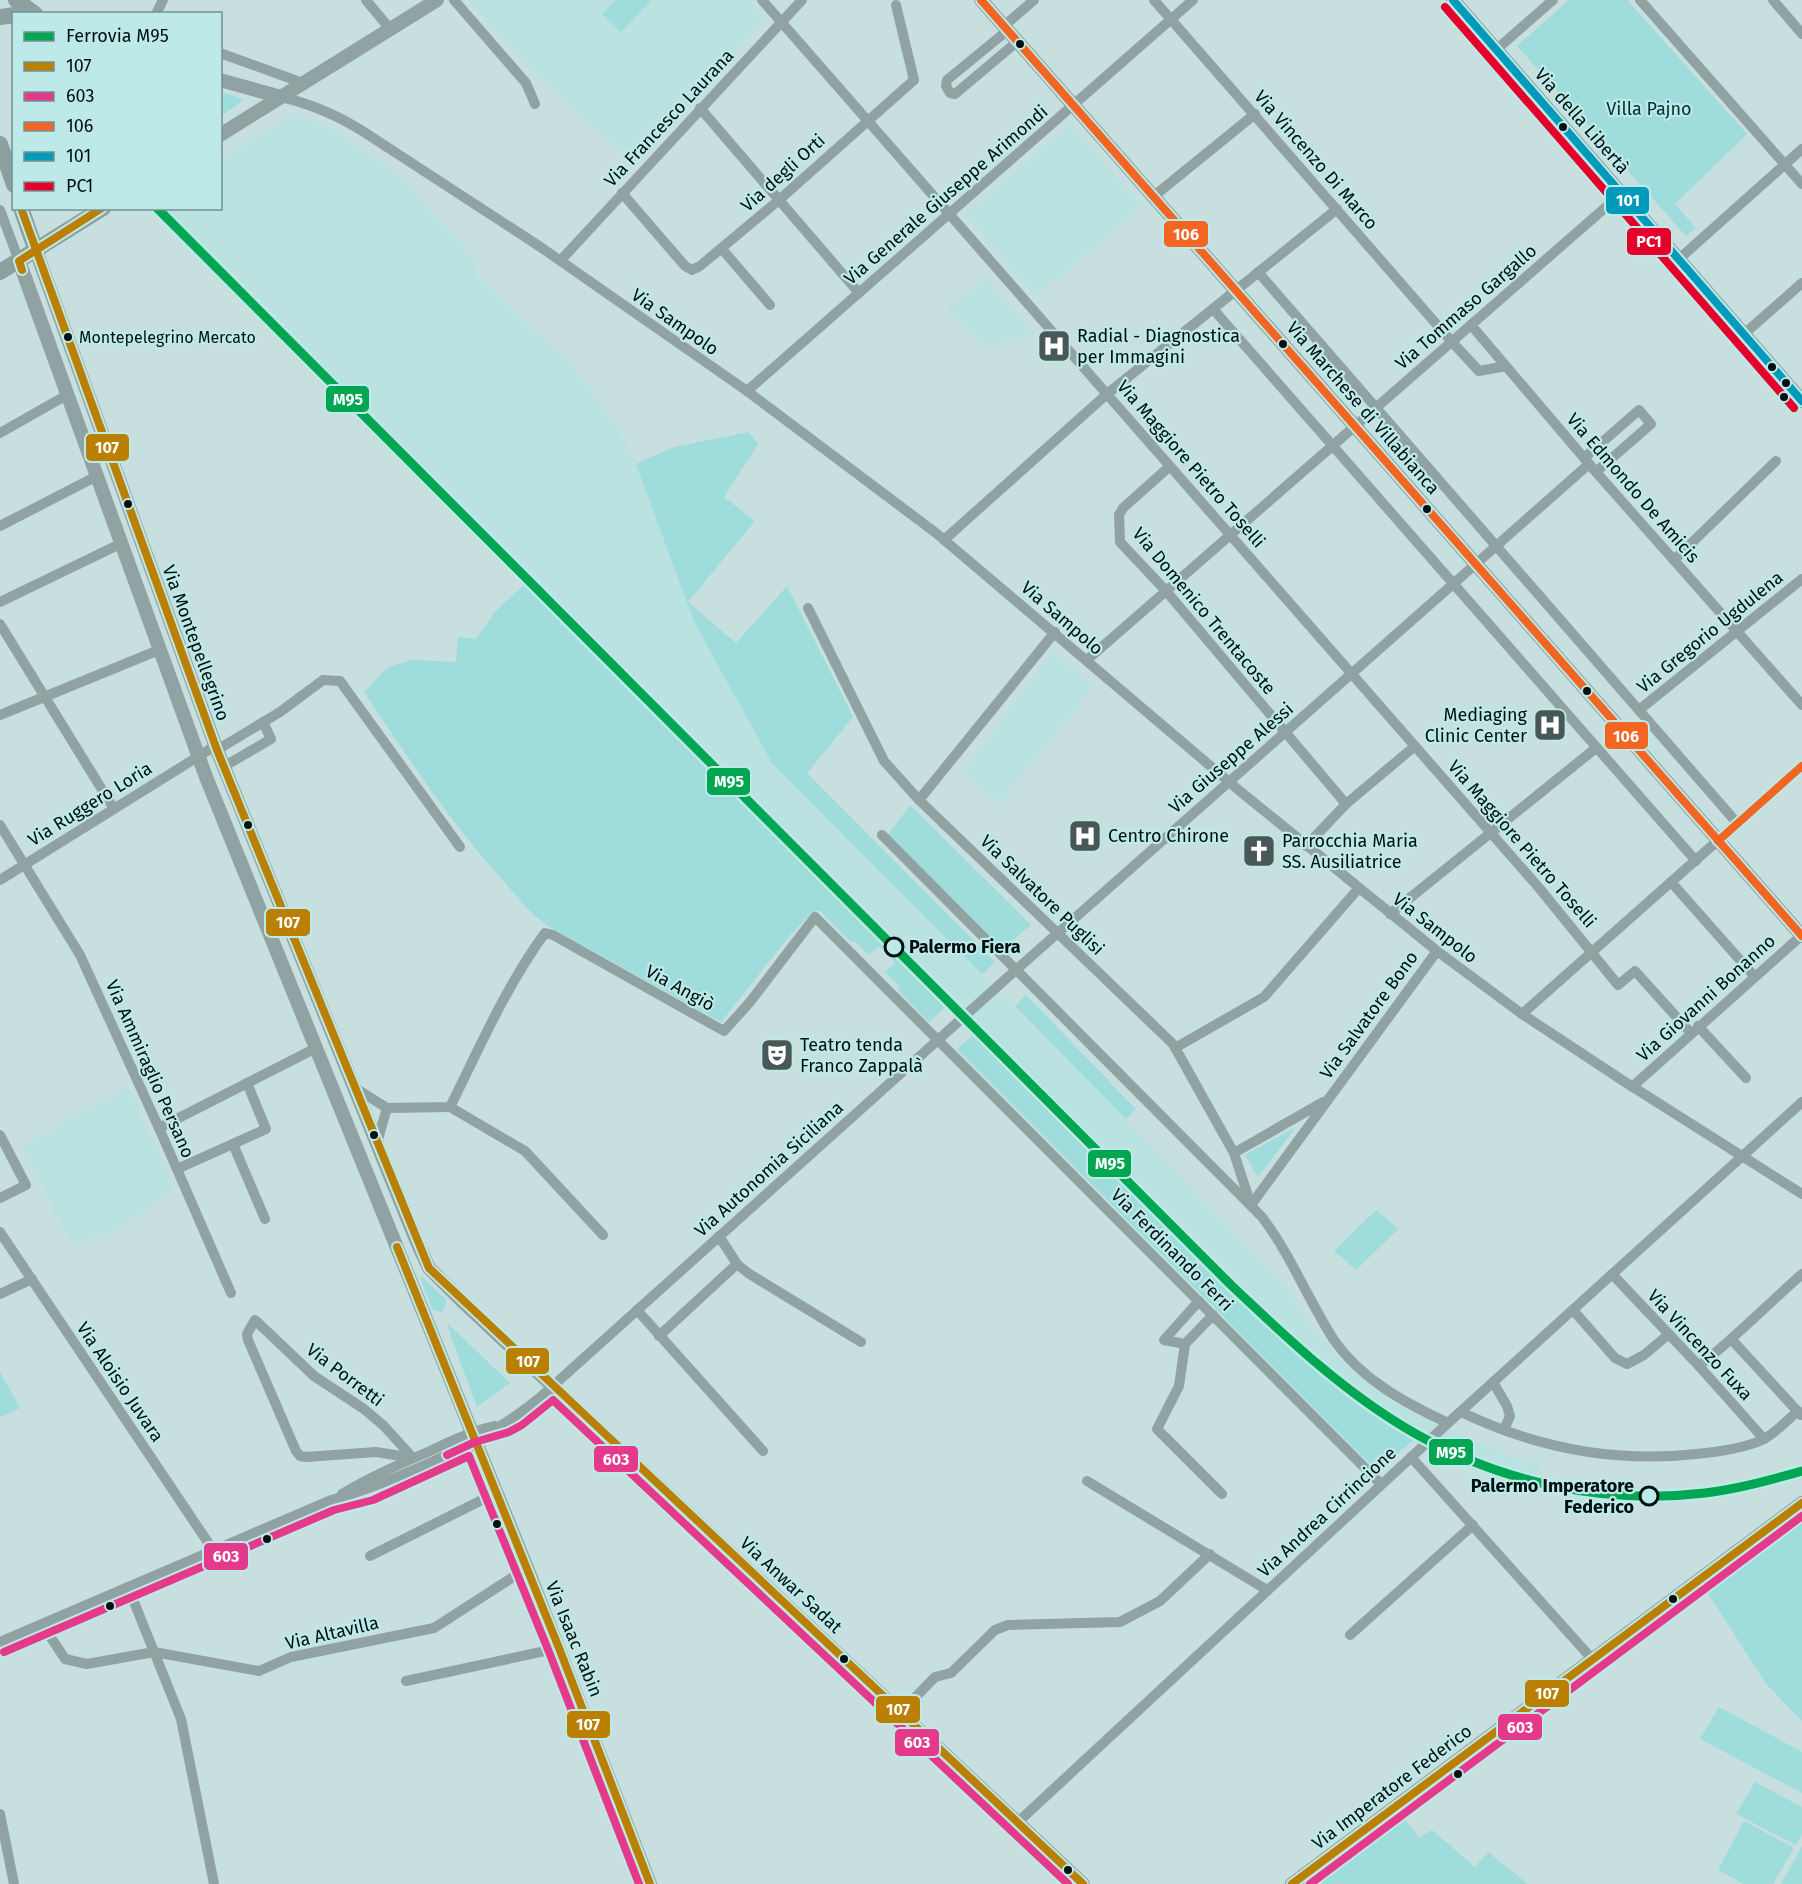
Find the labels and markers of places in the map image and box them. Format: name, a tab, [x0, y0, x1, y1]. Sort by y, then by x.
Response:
unlabelled marker	[1014, 38, 1026, 50]
unlabelled marker	[1557, 121, 1569, 133]
place label: Radial - Diagnostica per Immagini	[1077, 325, 1240, 368]
place label: Montepelegrino Mercato	[79, 328, 256, 347]
hospital icon: Radial - Diagnostica per Immagini	[1036, 328, 1072, 364]
marker: Montepelegrino Mercato	[62, 331, 74, 343]
unlabelled marker	[1277, 338, 1289, 350]
unlabelled marker	[1766, 361, 1778, 373]
unlabelled marker	[1780, 377, 1792, 389]
unlabelled marker	[1778, 391, 1790, 403]
unlabelled marker	[122, 498, 134, 510]
unlabelled marker	[1421, 503, 1433, 515]
unlabelled marker	[1581, 685, 1593, 697]
place label: Mediaging Clinic Center	[1425, 704, 1528, 747]
hospital icon: Mediaging Clinic Center	[1532, 707, 1568, 743]
hospital icon: Centro Chirone	[1067, 818, 1103, 854]
unlabelled marker	[242, 819, 254, 831]
place label: Centro Chirone	[1108, 825, 1229, 847]
place label: Parrocchia Maria SS. Ausiliatrice	[1282, 830, 1418, 873]
church icon: Parrocchia Maria SS. Ausiliatrice	[1241, 833, 1277, 869]
place label: Palermo Fiera	[909, 936, 1021, 958]
marker: Palermo Fiera	[884, 937, 904, 957]
place label: Teatro tenda Franco Zappalà	[800, 1034, 923, 1077]
theatre icon: Teatro tenda Franco Zappalà	[759, 1037, 795, 1073]
unlabelled marker	[368, 1129, 380, 1141]
place label: Palermo Imperatore Federico	[1471, 1475, 1634, 1518]
marker: Palermo Imperatore Federico	[1639, 1486, 1659, 1506]
unlabelled marker	[491, 1518, 503, 1530]
unlabelled marker	[261, 1533, 273, 1545]
unlabelled marker	[1667, 1593, 1679, 1605]
unlabelled marker	[104, 1600, 116, 1612]
unlabelled marker	[838, 1653, 850, 1665]
unlabelled marker	[1452, 1768, 1464, 1780]
unlabelled marker	[1062, 1864, 1074, 1876]

